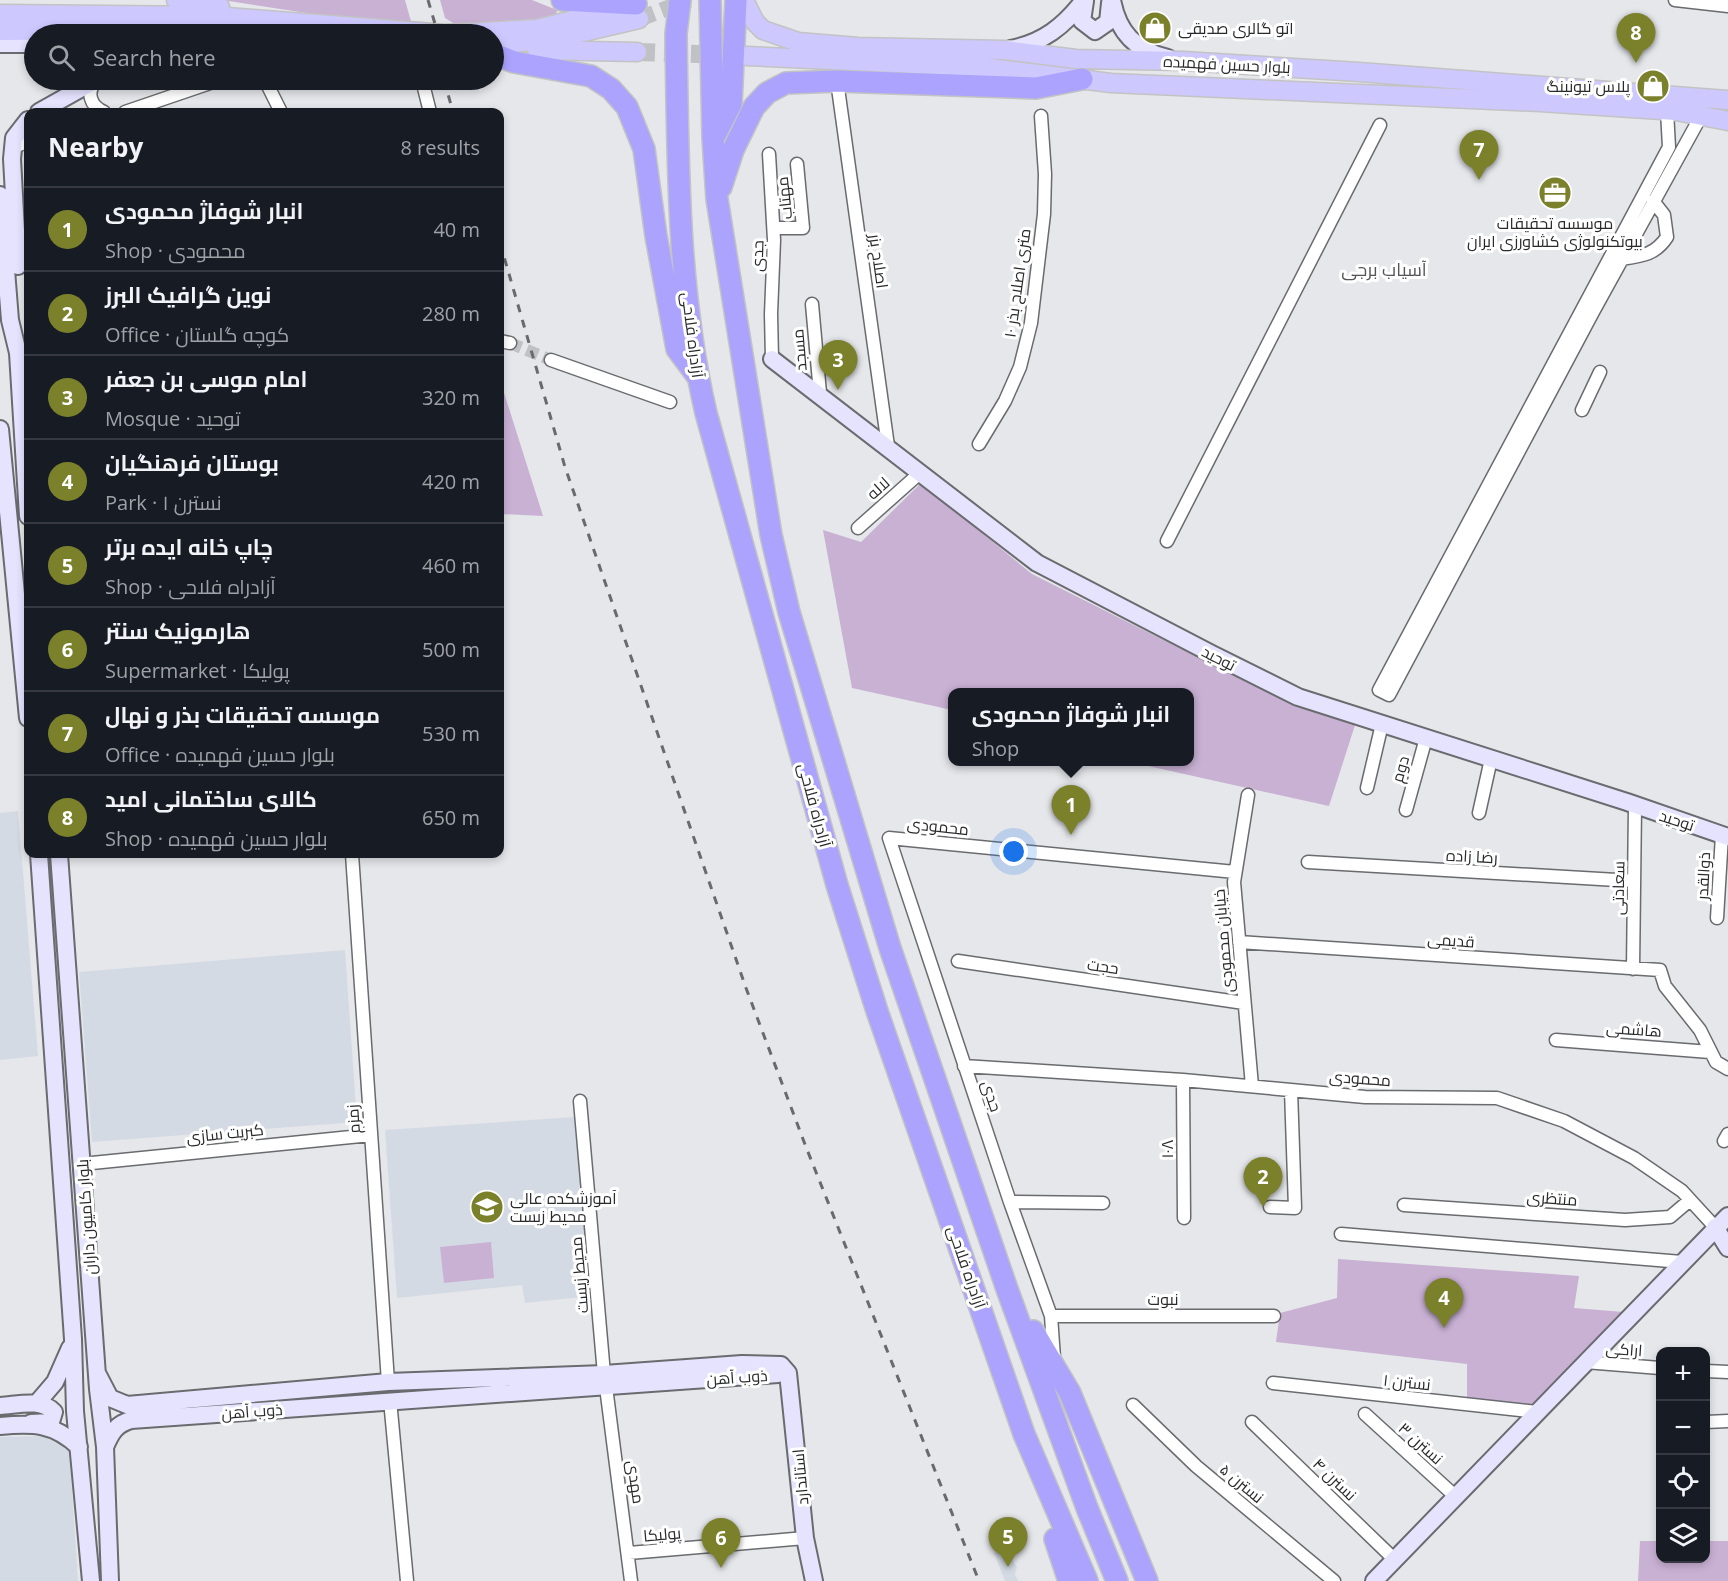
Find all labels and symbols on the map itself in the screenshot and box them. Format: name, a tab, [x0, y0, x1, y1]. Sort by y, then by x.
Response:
shop icon: اتو گالری صدیقی	[1137, 10, 1173, 46]
pin: 8	[1616, 14, 1656, 63]
place label: اتو گالری صدیقی	[1178, 17, 1294, 39]
street label: بلوار حسین فهمیده	[1163, 50, 1291, 78]
shop icon: پلاس تیونینگ	[1635, 68, 1671, 104]
place label: پلاس تیونینگ	[1546, 75, 1631, 98]
pin: 7	[1460, 130, 1498, 180]
office icon: موسسه تحقیقات بیوتکنولوژی کشاورزی ایران	[1537, 175, 1573, 211]
street label: مهتاب	[771, 176, 797, 220]
place label: موسسه تحقیقات بیوتکنولوژی کشاورزی ایران	[1467, 212, 1643, 252]
street label: ۱۰ متری اصلاح بذر	[998, 227, 1037, 339]
street label: اصلاح بزر	[863, 231, 894, 290]
street label: جدی	[745, 240, 769, 272]
district label: آسیاب برجی	[1341, 257, 1427, 281]
street label: آزادراه فلاحی	[677, 291, 709, 380]
street label: مسجد	[786, 328, 812, 372]
pin: 3	[818, 340, 858, 390]
street label: لاله	[862, 472, 894, 504]
street label: توحید	[1198, 640, 1241, 676]
street label: دوم	[1386, 753, 1415, 785]
street label: آزادراه فلاحی	[793, 761, 837, 850]
pin: 1	[1052, 786, 1090, 835]
street label: توحید	[1657, 804, 1698, 836]
street label: محمودی	[906, 812, 970, 840]
your location	[999, 837, 1028, 866]
street label: رضا زاده	[1446, 844, 1498, 868]
street label: ذوالقدر	[1691, 851, 1715, 902]
street label: سعادتی	[1607, 861, 1629, 915]
street label: خیابان محمودی	[1208, 888, 1238, 994]
street label: قدیمی	[1427, 927, 1475, 953]
street label: حجت	[1086, 953, 1120, 979]
street label: هاشمی	[1605, 1016, 1663, 1042]
street label: محمودی	[1328, 1065, 1392, 1091]
street label: جدی	[977, 1077, 1007, 1115]
street label: زمزم	[341, 1104, 366, 1134]
street label: کبریت سازی	[185, 1118, 265, 1148]
street label: ۱۰۸	[1156, 1140, 1178, 1158]
street label: بلوار کامیون داران	[71, 1158, 101, 1276]
pin: 2	[1244, 1158, 1282, 1207]
street label: منتظری	[1526, 1185, 1578, 1211]
place label: آموزشکده عالی محیط زیست	[510, 1187, 617, 1227]
school or university icon: آموزشکده عالی محیط زیست	[469, 1189, 505, 1225]
street label: آزادراه فلاحی	[943, 1223, 992, 1312]
street label: محیط زیست	[565, 1236, 593, 1314]
pin: 4	[1424, 1278, 1464, 1328]
street label: نبوت	[1148, 1288, 1178, 1310]
street label: اراکی	[1605, 1337, 1643, 1361]
street label: ذوب آهن	[706, 1364, 768, 1390]
street label: نسترن ۱	[1382, 1369, 1432, 1395]
street label: ذوب آهن	[221, 1398, 283, 1424]
street label: نسترن ۳	[1394, 1417, 1448, 1469]
street label: استاندارد	[787, 1448, 813, 1506]
street label: نسترن ۴	[1308, 1453, 1362, 1505]
street label: نسترن ۵	[1215, 1458, 1269, 1508]
street label: مهدی	[622, 1459, 650, 1505]
pin: 6	[702, 1518, 740, 1568]
pin: 5	[988, 1518, 1028, 1567]
street label: پولیکا	[642, 1521, 683, 1548]

